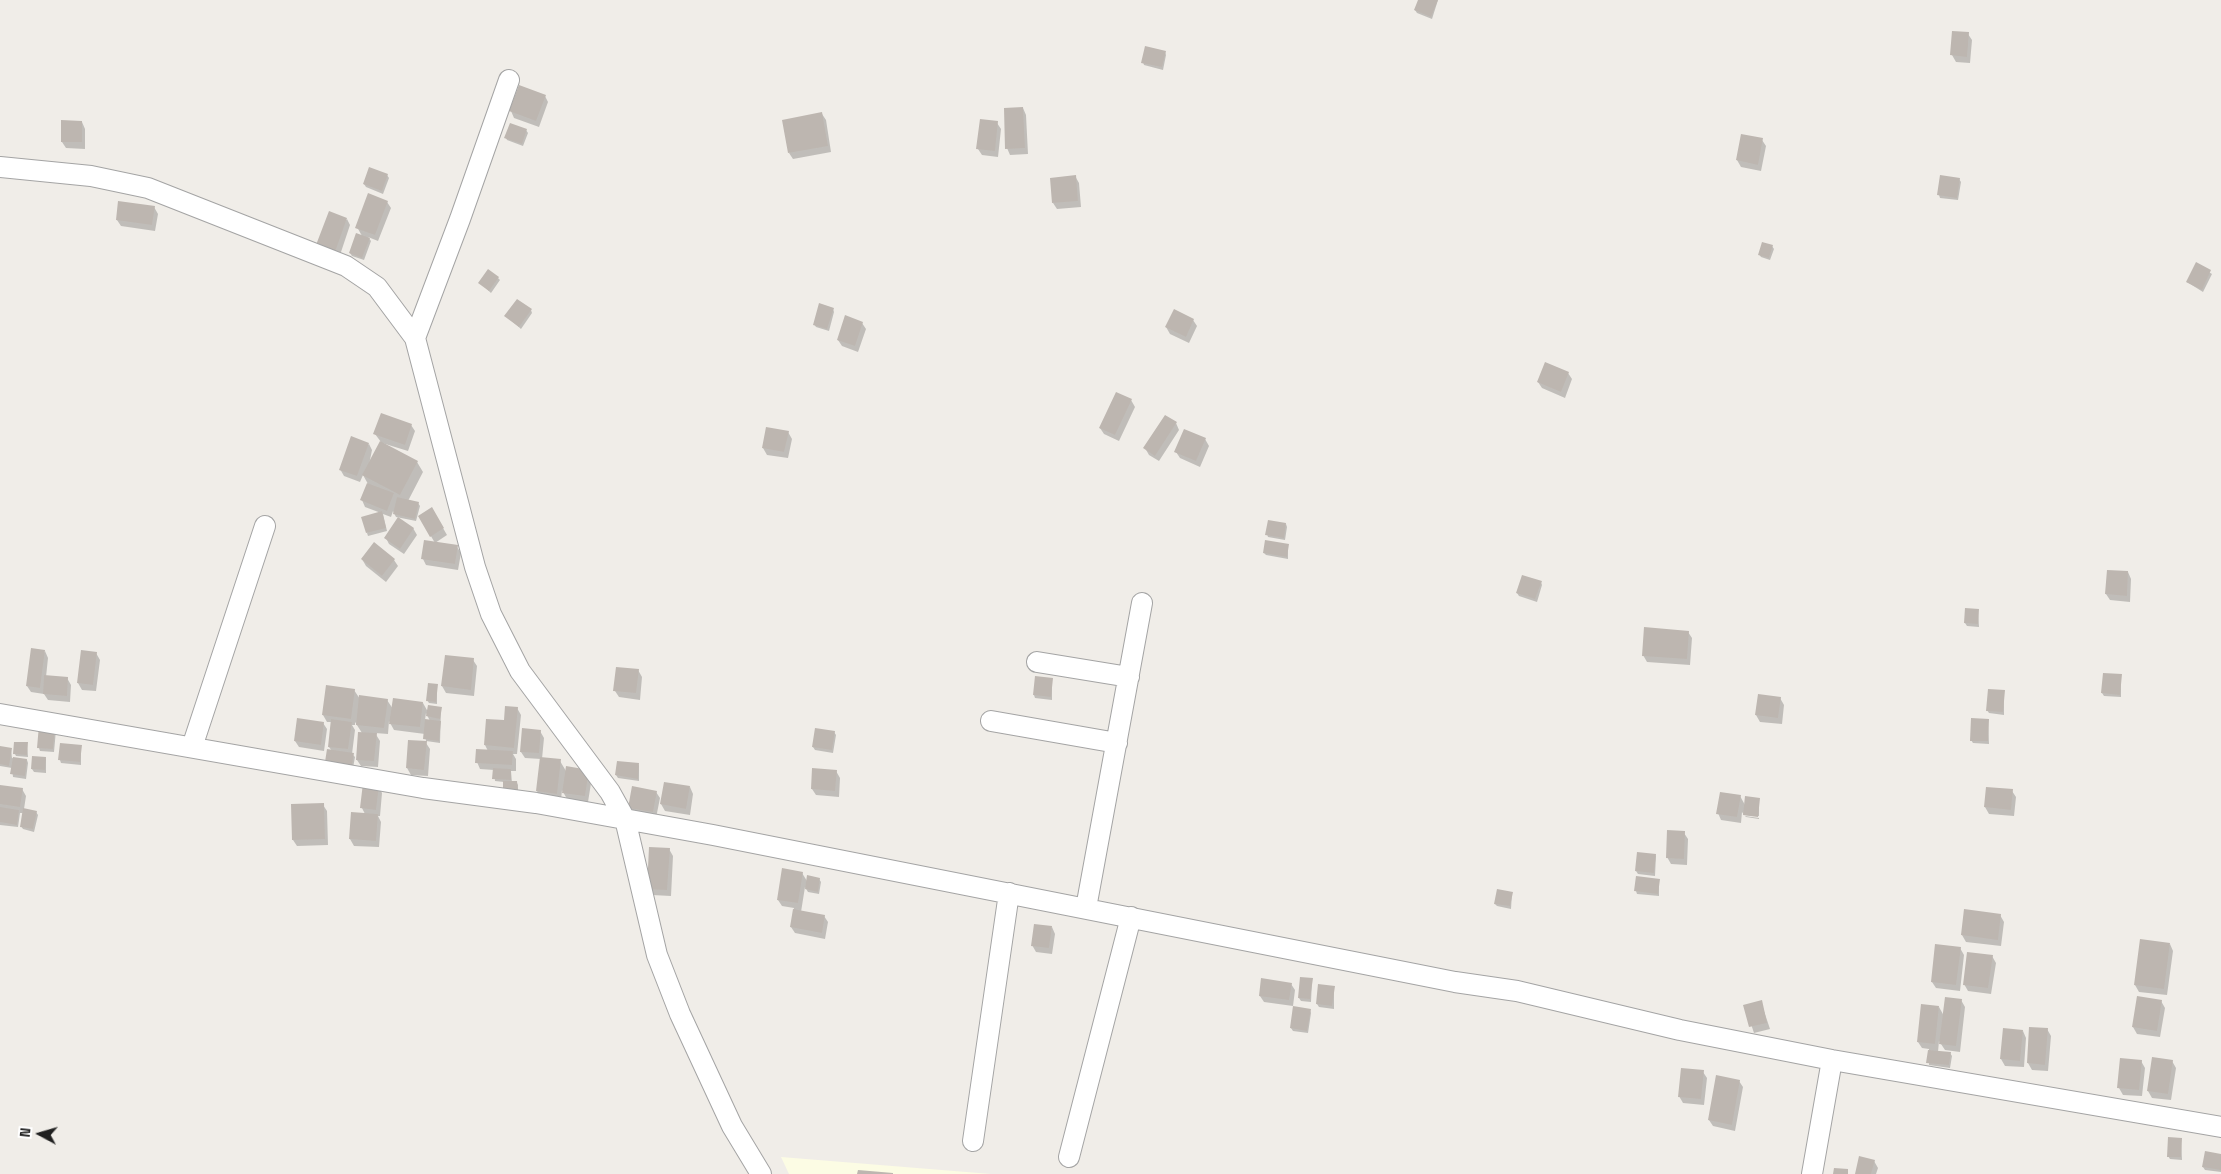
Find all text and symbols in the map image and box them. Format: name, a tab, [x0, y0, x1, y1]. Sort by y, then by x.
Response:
north arrow	[15, 1109, 65, 1159]
text: N	[16, 1127, 35, 1138]

